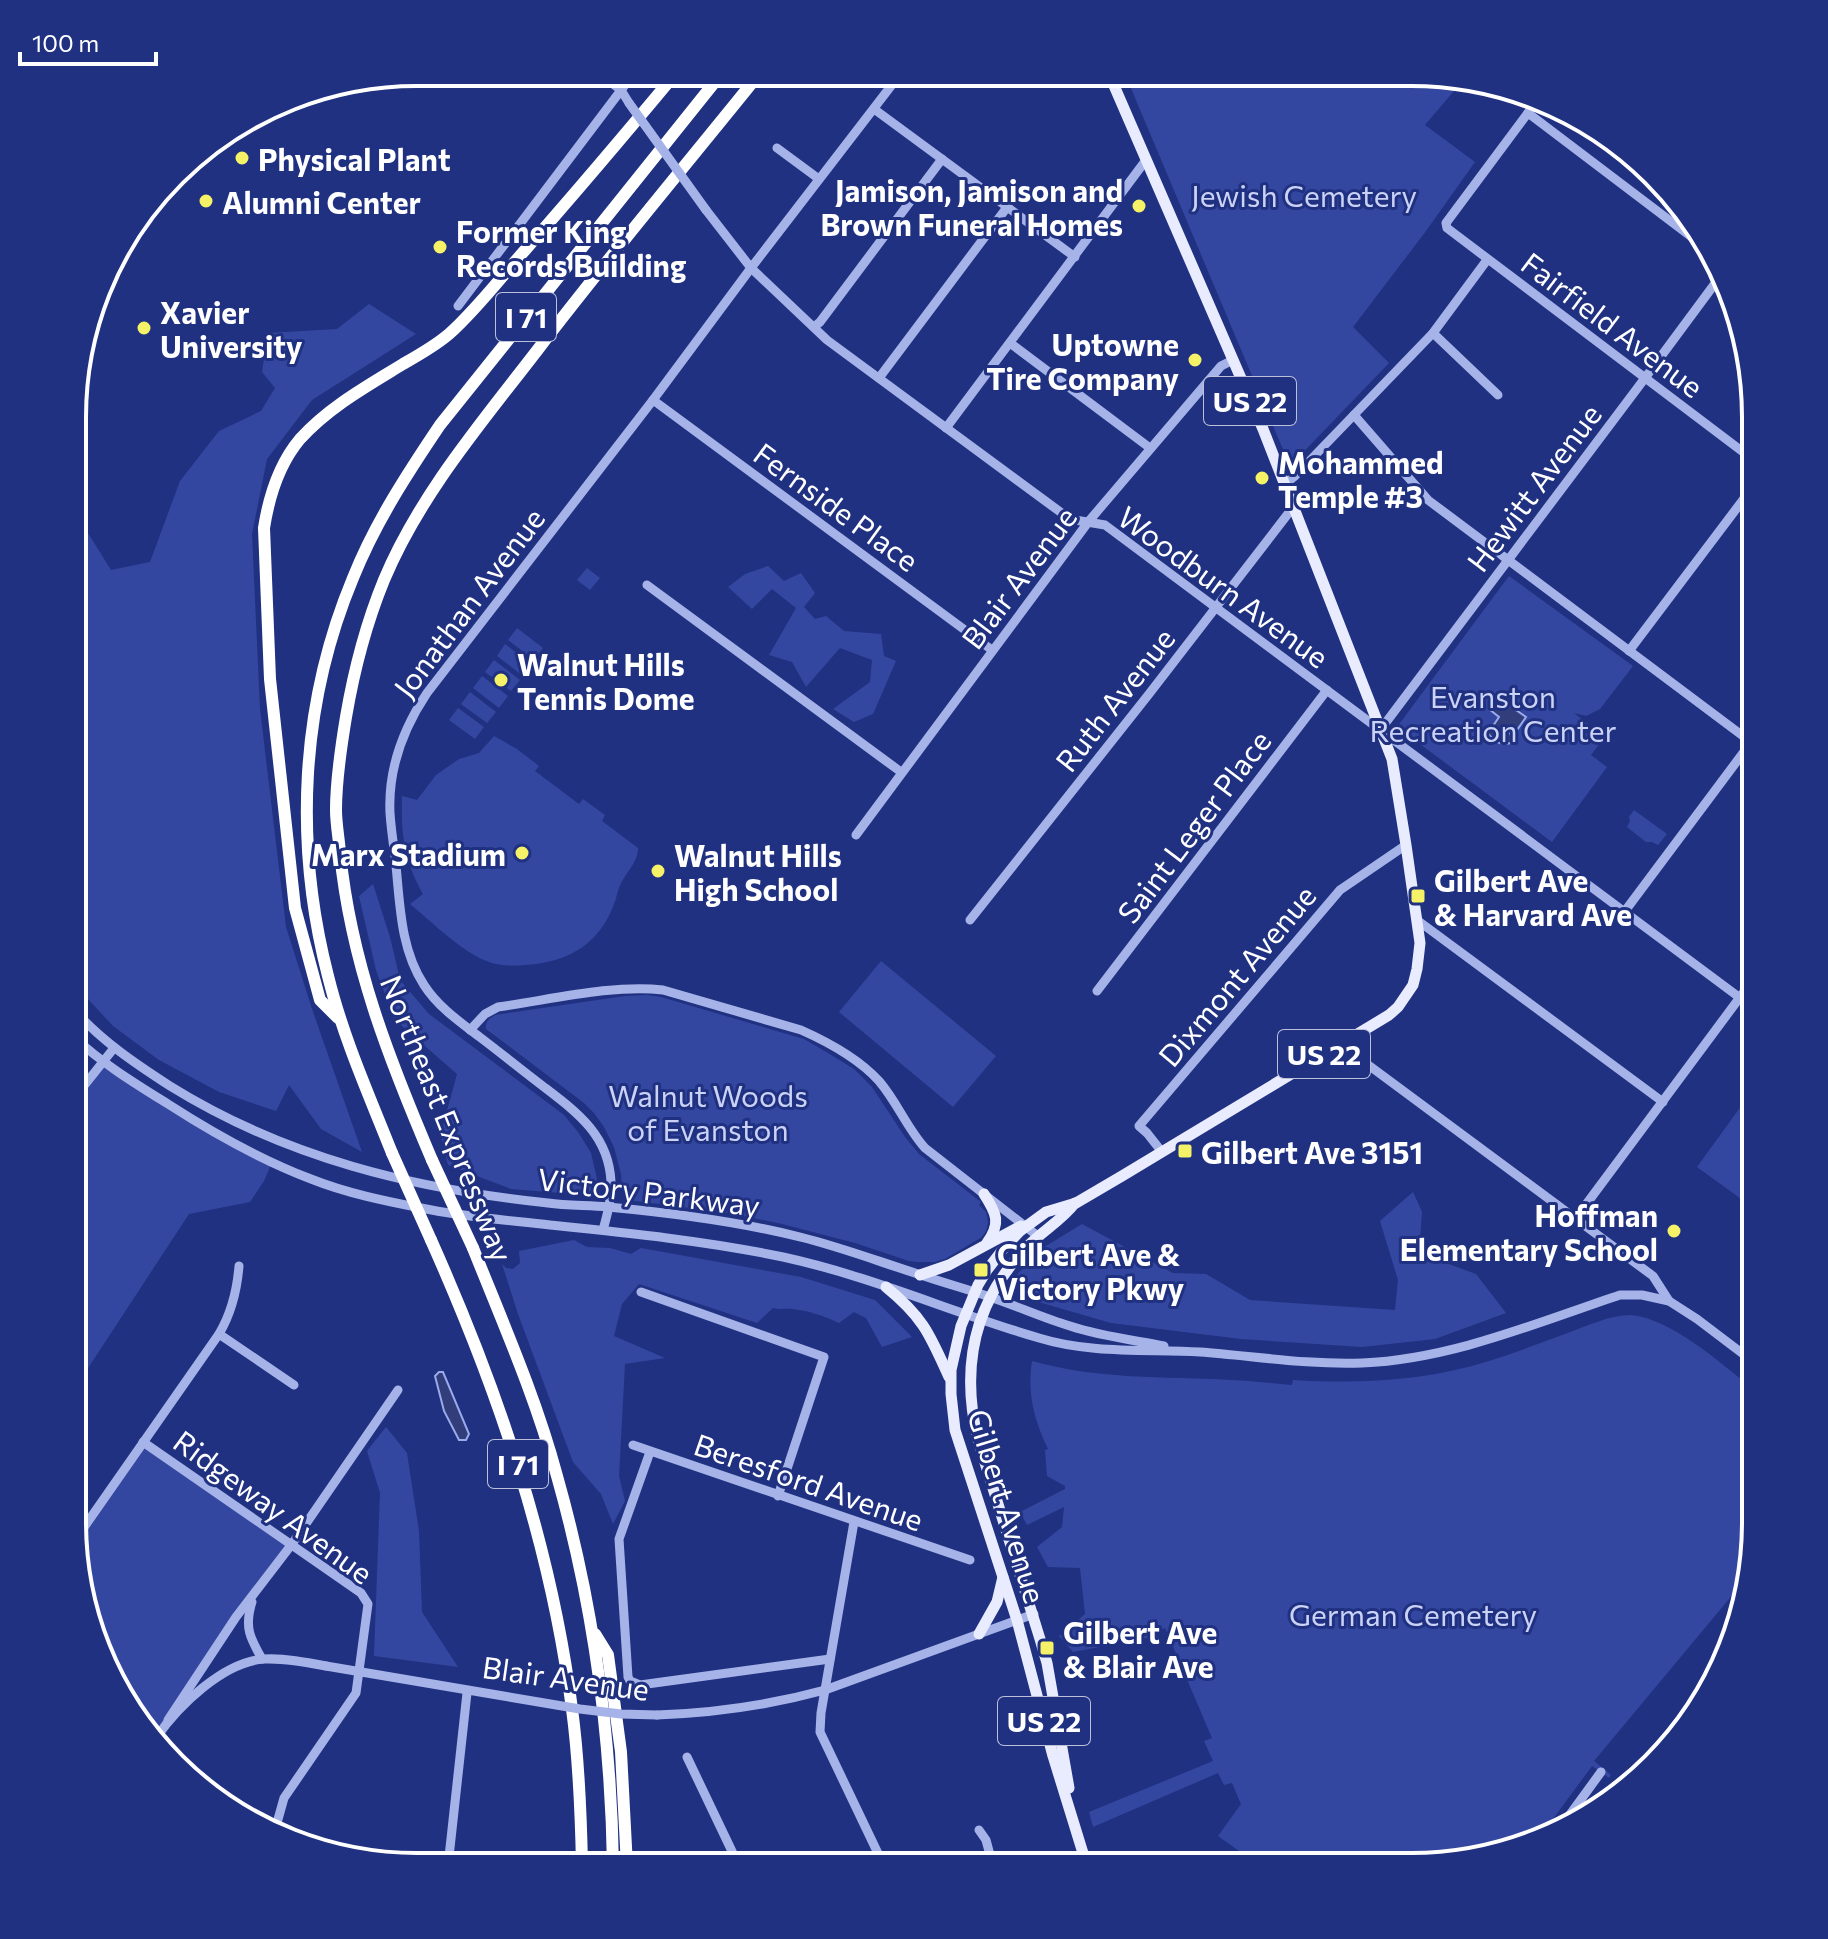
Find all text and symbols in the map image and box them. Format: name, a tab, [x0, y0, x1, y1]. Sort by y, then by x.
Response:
scale bar	[20, 16, 156, 66]
text: 100 m	[32, 28, 99, 57]
place label: Physical Plant	[258, 140, 451, 177]
marker: Physical Plant	[233, 149, 251, 167]
place label: Jamison, Jamison and Brown Funeral Homes	[820, 171, 1123, 242]
park label: Jewish Cemetery	[1191, 176, 1417, 213]
place label: Alumni Center	[222, 183, 421, 220]
marker: Alumni Center	[197, 192, 215, 210]
marker: Jamison, Jamison and Brown Funeral Homes	[1130, 197, 1148, 215]
place label: Former King Records Building	[456, 212, 686, 283]
marker: Former King Records Building	[431, 238, 449, 256]
street label: Fairfield Avenue	[1515, 244, 1711, 404]
place label: Xavier University	[160, 293, 303, 364]
road number: I 71	[496, 293, 556, 341]
marker: Xavier University	[135, 319, 153, 337]
place label: Uptowne Tire Company	[986, 325, 1180, 396]
marker: Uptowne Tire Company	[1186, 351, 1204, 369]
road number: US 22	[1204, 377, 1296, 425]
street label: Hewitt Avenue	[1458, 396, 1608, 578]
street label: Fernside Place	[747, 434, 927, 578]
place label: Mohammed Temple #3	[1278, 443, 1444, 514]
marker: Mohammed Temple #3	[1253, 469, 1271, 487]
street label: Woodburn Avenue	[1112, 497, 1336, 675]
street label: Blair Avenue	[953, 499, 1083, 655]
street label: Jonathan Avenue	[385, 500, 551, 704]
street label: Ruth Avenue	[1046, 620, 1182, 778]
place label: Walnut Hills Tennis Dome	[517, 645, 695, 716]
marker: Walnut Hills Tennis Dome	[492, 671, 510, 689]
park label: Evanston Recreation Center	[1369, 677, 1617, 748]
street label: Saint Leger Place	[1109, 722, 1277, 930]
place label: Marx Stadium	[311, 835, 506, 872]
place label: Walnut Hills High School	[674, 836, 842, 907]
marker: Marx Stadium	[513, 844, 531, 862]
place label: Gilbert Ave & Harvard Ave	[1434, 861, 1632, 932]
marker: Walnut Hills High School	[649, 862, 667, 880]
street label: Dixmont Avenue	[1149, 877, 1323, 1073]
marker: Gilbert Ave & Harvard Ave	[1409, 887, 1427, 905]
street label: Northeast Expressway	[374, 969, 522, 1267]
road number: US 22	[1278, 1030, 1370, 1078]
park label: Walnut Woods of Evanston	[608, 1076, 808, 1147]
place label: Gilbert Ave 3151	[1201, 1133, 1423, 1170]
marker: Gilbert Ave 3151	[1176, 1142, 1194, 1160]
street label: Victory Parkway	[536, 1159, 762, 1223]
place label: Hoffman Elementary School	[1400, 1196, 1658, 1267]
marker: Hoffman Elementary School	[1665, 1222, 1683, 1240]
place label: Gilbert Ave & Victory Pkwy	[997, 1235, 1185, 1306]
marker: Gilbert Ave & Victory Pkwy	[972, 1261, 990, 1279]
street label: Gilbert Avenue	[961, 1405, 1055, 1607]
street label: Ridgeway Avenue	[167, 1421, 381, 1591]
street label: Beresford Avenue	[690, 1424, 928, 1538]
road number: I 71	[488, 1440, 548, 1488]
park label: German Cemetery	[1289, 1595, 1537, 1632]
place label: Gilbert Ave & Blair Ave	[1063, 1613, 1217, 1684]
marker: Gilbert Ave & Blair Ave	[1038, 1639, 1056, 1657]
street label: Blair Avenue	[480, 1647, 652, 1707]
road number: US 22	[998, 1697, 1090, 1745]

